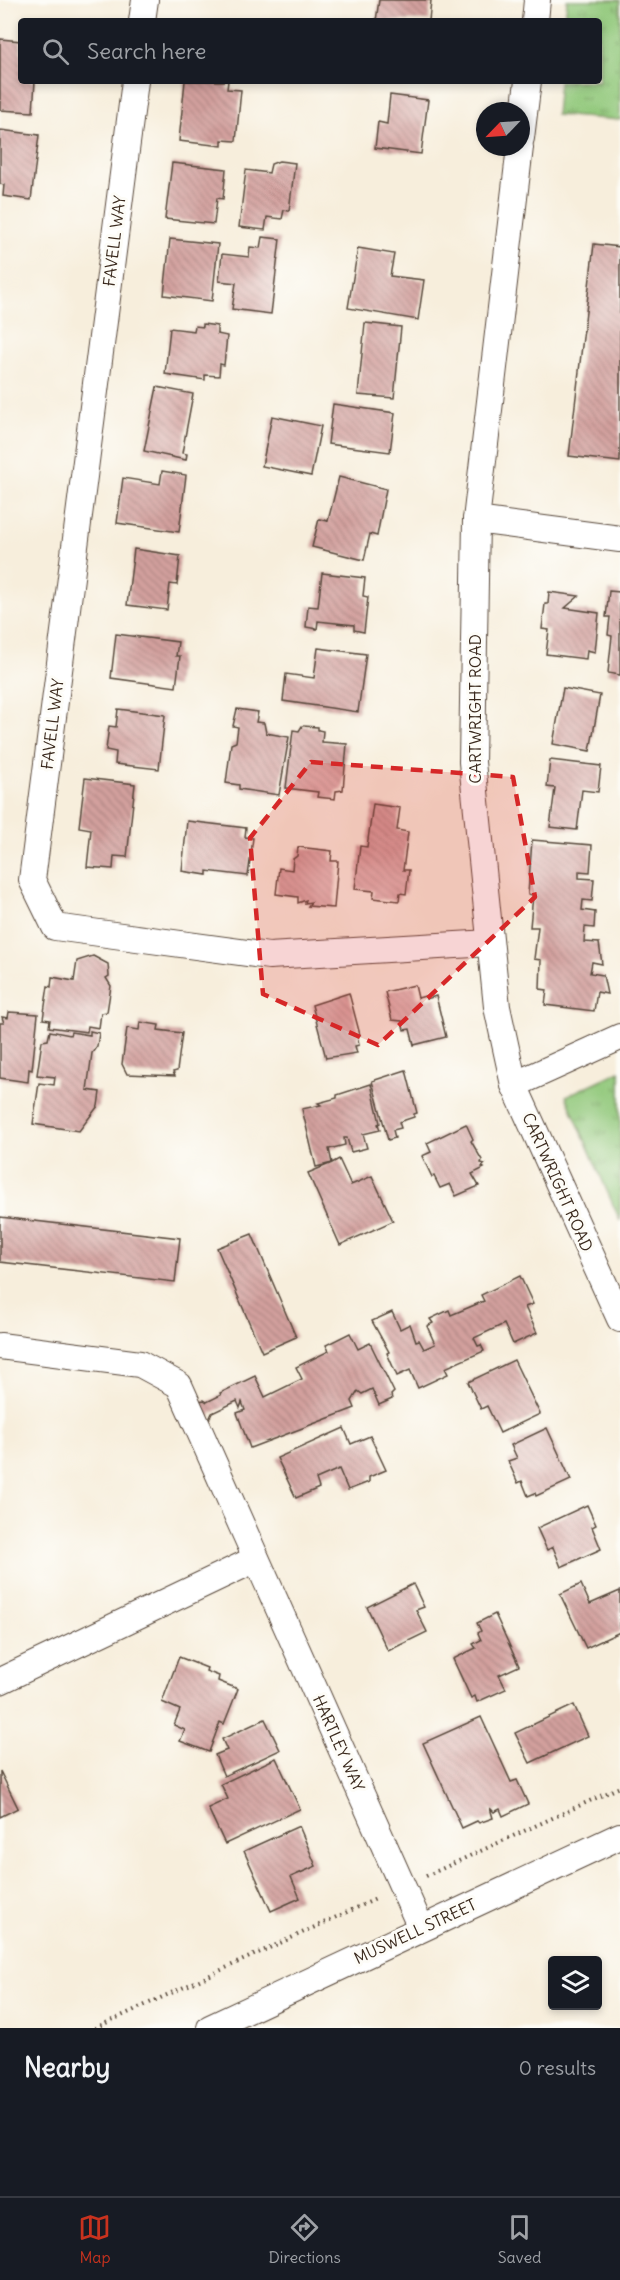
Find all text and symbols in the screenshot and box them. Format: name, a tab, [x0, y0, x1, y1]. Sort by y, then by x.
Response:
search box	[18, 18, 602, 84]
icon: search	[39, 35, 72, 68]
text: Search here	[87, 37, 206, 65]
north arrow	[476, 102, 530, 156]
street label: FAVELL WAY	[99, 194, 130, 288]
street label: CARTWRIGHT ROAD	[465, 634, 485, 784]
street label: FAVELL WAY	[37, 677, 68, 771]
street label: CARTWRIGHT ROAD	[518, 1110, 598, 1254]
street label: HARTLEY WAY	[309, 1692, 369, 1794]
street label: MUSWELL STREET	[351, 1894, 479, 1968]
map controls	[548, 1956, 602, 2010]
button: layers	[548, 1956, 602, 2010]
text: Nearby	[24, 2051, 110, 2084]
text: 0 results	[519, 2055, 596, 2080]
tab: Map	[78, 2211, 111, 2267]
tab: Directions	[268, 2211, 341, 2267]
tab: Saved	[498, 2211, 542, 2267]

